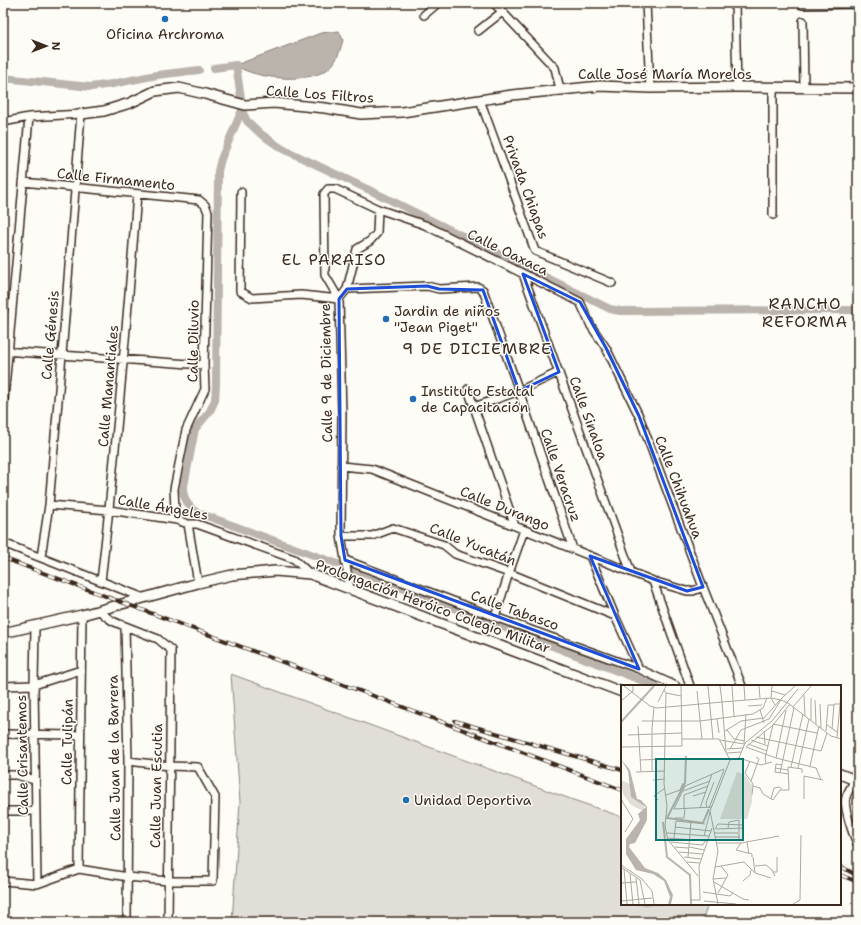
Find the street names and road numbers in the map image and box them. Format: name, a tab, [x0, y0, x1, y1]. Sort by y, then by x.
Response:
street label: Calle José María Morelos	[578, 65, 752, 83]
street label: Calle Los Filtros	[265, 81, 375, 107]
street label: Privada Chiapas	[499, 133, 553, 241]
street label: Calle Firmamento	[56, 164, 176, 194]
street label: Calle Oaxaca	[464, 225, 552, 280]
street label: Calle Génesis	[37, 289, 63, 381]
street label: Calle Diluvio	[183, 299, 203, 383]
street label: Calle 9 de Diciembre	[316, 303, 336, 443]
street label: Calle Manantiales	[94, 324, 122, 448]
street label: Calle Sinaloa	[566, 374, 613, 463]
street label: Calle Veracruz	[537, 426, 585, 524]
street label: Calle Chihuahua	[651, 433, 707, 541]
street label: Calle Durango	[458, 482, 552, 534]
street label: Calle Ángeles	[116, 490, 210, 524]
street label: Calle Yucatán	[427, 518, 519, 570]
street label: Prolongación Heróico Colegio Militar	[313, 555, 553, 657]
street label: Calle Tabasco	[468, 586, 562, 634]
street label: Calle Juan de la Barrera	[104, 675, 124, 841]
street label: Calle Crisantemos	[12, 695, 32, 815]
street label: Calle Tulipán	[57, 698, 77, 785]
street label: Calle Juan Escutia	[146, 723, 166, 848]

